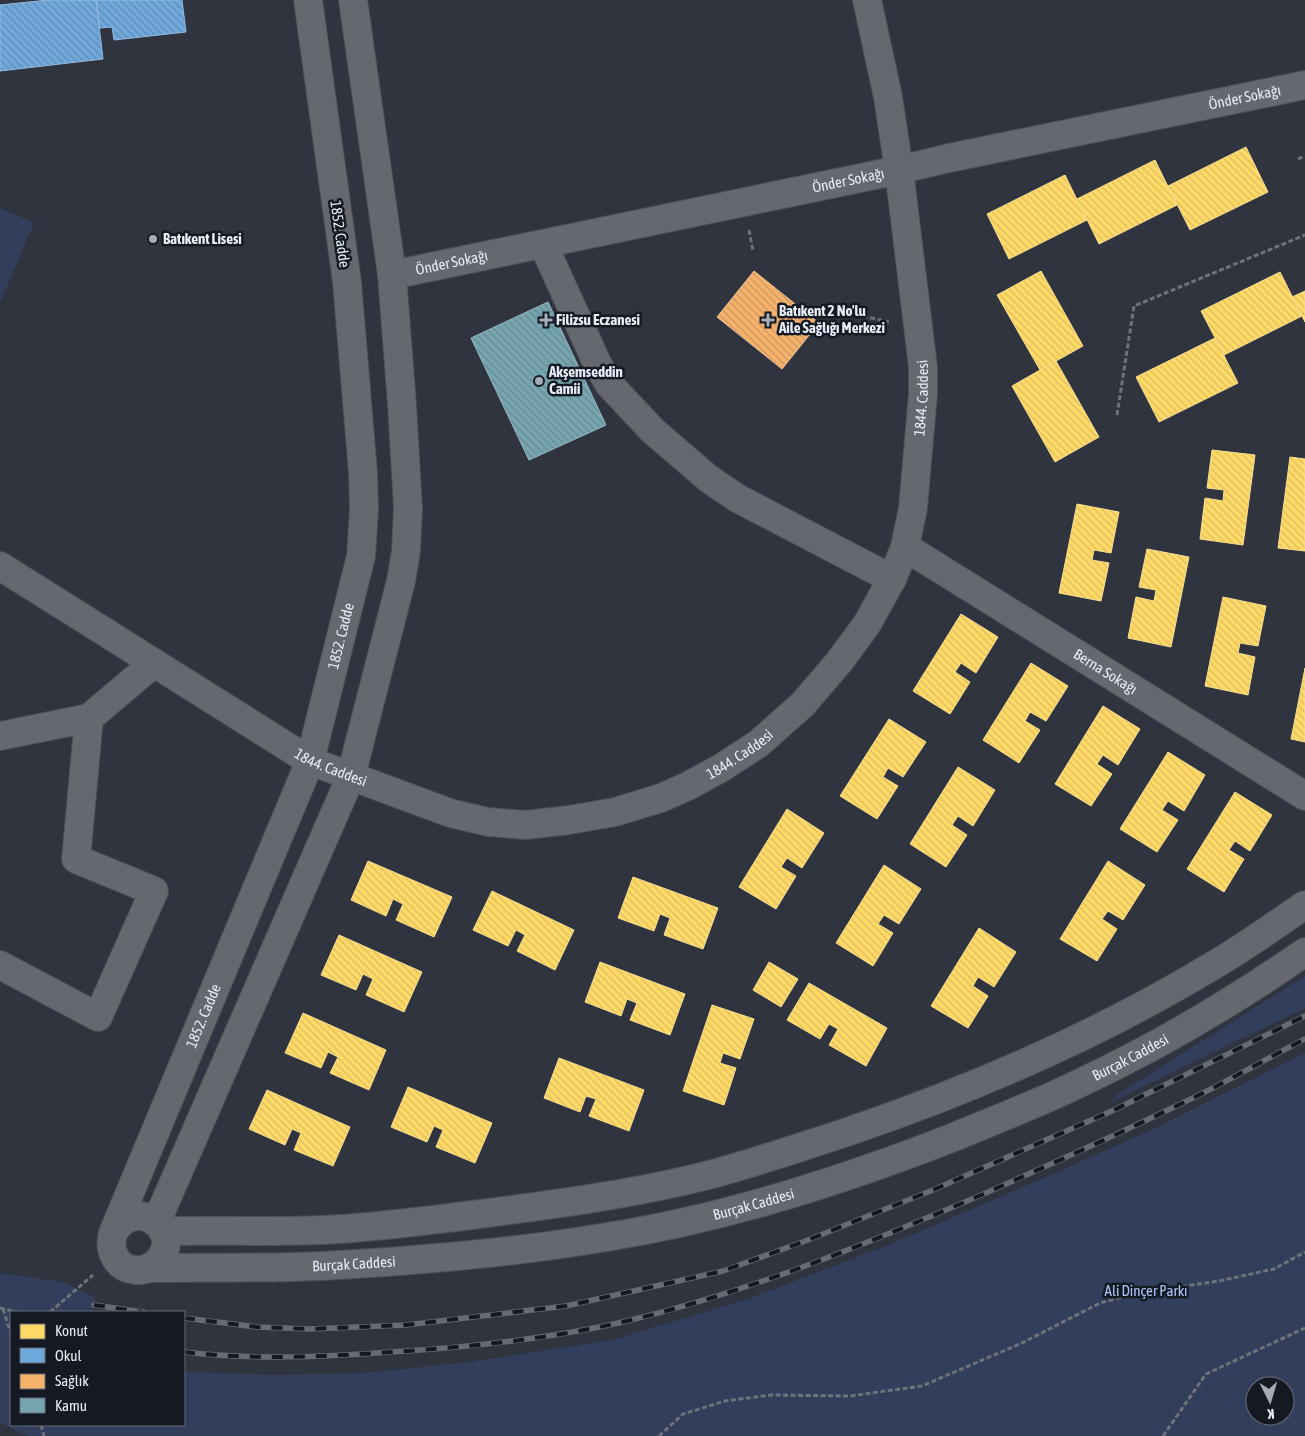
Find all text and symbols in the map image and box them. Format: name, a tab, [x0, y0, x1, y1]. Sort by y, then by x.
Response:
street label: Önder Sokağı	[1207, 81, 1282, 113]
street label: Önder Sokağı	[811, 164, 886, 196]
street label: 1852. Cadde	[327, 199, 354, 269]
place label: Batıkent Lisesi	[163, 230, 242, 247]
marker: Batıkent Lisesi	[147, 233, 159, 245]
street label: Önder Sokağı	[414, 246, 489, 278]
place label: Batıkent 2 No'lu Aile Sağlığı Merkezi	[778, 302, 885, 336]
place label: Filizsu Eczanesi	[556, 311, 640, 328]
marker: Batıkent 2 No'lu Aile Sağlığı Merkezi	[761, 313, 775, 327]
marker: Filizsu Eczanesi	[540, 314, 552, 326]
street label: 1844. Caddesi	[910, 359, 931, 437]
place label: Akşemseddin Camii	[548, 363, 623, 397]
marker: Akşemseddin Camii	[533, 375, 545, 387]
street label: 1852. Cadde	[324, 601, 357, 671]
street label: Berna Sokağı	[1071, 645, 1140, 697]
street label: 1844. Caddesi	[703, 726, 776, 782]
street label: 1844. Caddesi	[292, 745, 369, 789]
street label: 1852. Cadde	[182, 981, 224, 1050]
street label: Burçak Caddesi	[1089, 1030, 1171, 1084]
street label: Burçak Caddesi	[711, 1185, 796, 1223]
street label: Burçak Caddesi	[312, 1252, 396, 1274]
park label: Ali Dinçer Parkı	[1105, 1282, 1187, 1299]
legend	[10, 1311, 185, 1426]
text: Konut	[55, 1322, 88, 1339]
text: Okul	[55, 1347, 82, 1364]
text: Sağlık	[55, 1372, 89, 1389]
north arrow	[1245, 1376, 1295, 1426]
text: Kamu	[55, 1397, 87, 1414]
text: K	[1267, 1406, 1275, 1422]

